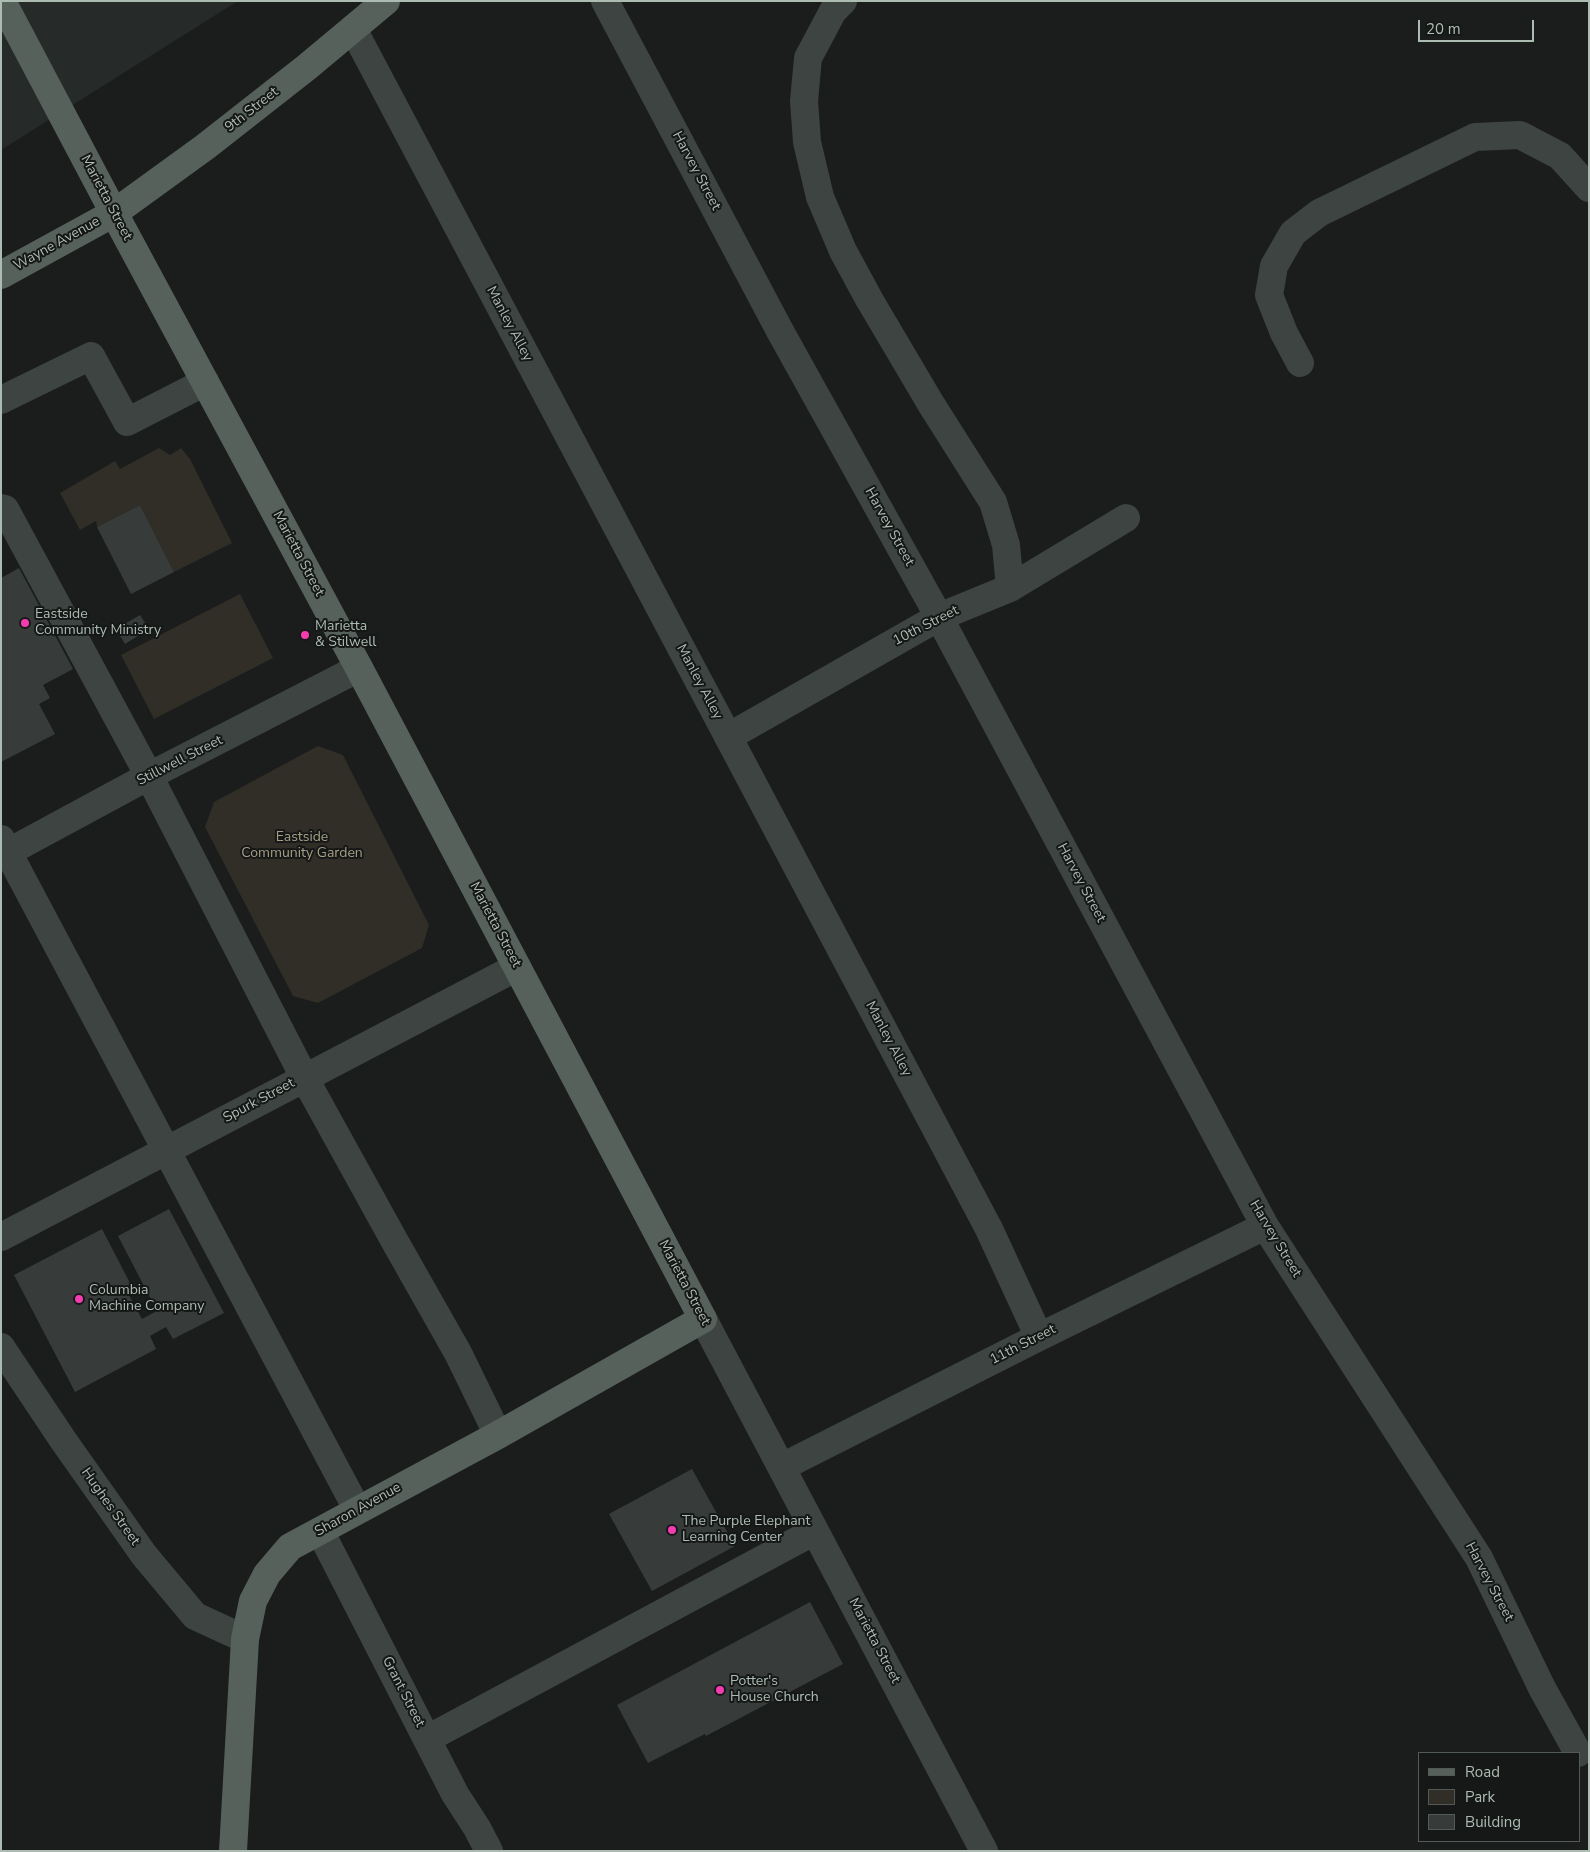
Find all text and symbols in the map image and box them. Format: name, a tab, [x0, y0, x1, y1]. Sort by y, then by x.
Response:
scale bar	[1420, 10, 1536, 42]
text: 20 m	[1426, 19, 1461, 39]
street label: 9th Street	[222, 84, 282, 136]
street label: Harvey Street	[668, 129, 724, 213]
street label: Marietta Street	[77, 153, 135, 243]
street label: Wayne Avenue	[11, 213, 103, 275]
street label: Manley Alley	[482, 284, 536, 364]
street label: Harvey Street	[861, 485, 917, 569]
street label: Marietta Street	[269, 509, 327, 599]
street label: 10th Street	[890, 602, 962, 650]
place label: Eastside Community Ministry	[35, 607, 161, 640]
marker: Eastside Community Ministry	[19, 617, 31, 629]
place label: Marietta & Stilwell	[315, 619, 376, 652]
marker: Marietta & Stilwell	[299, 629, 311, 641]
street label: Manley Alley	[672, 642, 726, 722]
street label: Stillwell Street	[134, 732, 226, 790]
park label: Eastside Community Garden	[241, 830, 363, 862]
street label: Harvey Street	[1053, 841, 1109, 925]
street label: Marietta Street	[466, 880, 524, 970]
street label: Manley Alley	[861, 999, 915, 1079]
street label: Spurk Street	[220, 1075, 298, 1127]
street label: Harvey Street	[1245, 1197, 1305, 1281]
street label: Marietta Street	[655, 1238, 713, 1328]
place label: Columbia Machine Company	[89, 1283, 204, 1315]
marker: Columbia Machine Company	[73, 1293, 85, 1305]
street label: 11th Street	[987, 1321, 1059, 1369]
street label: Hughes Street	[77, 1465, 143, 1549]
street label: Sharon Avenue	[312, 1479, 404, 1541]
place label: The Purple Elephant Learning Center	[682, 1514, 810, 1546]
marker: The Purple Elephant Learning Center	[666, 1524, 678, 1536]
street label: Harvey Street	[1461, 1540, 1517, 1624]
street label: Marietta Street	[845, 1596, 903, 1686]
street label: Grant Street	[378, 1654, 428, 1730]
place label: Potter's House Church	[730, 1674, 819, 1706]
marker: Potter's House Church	[714, 1684, 726, 1696]
legend	[1418, 1752, 1580, 1842]
text: Road	[1465, 1762, 1500, 1782]
text: Park	[1465, 1787, 1495, 1807]
text: Building	[1465, 1812, 1521, 1832]

